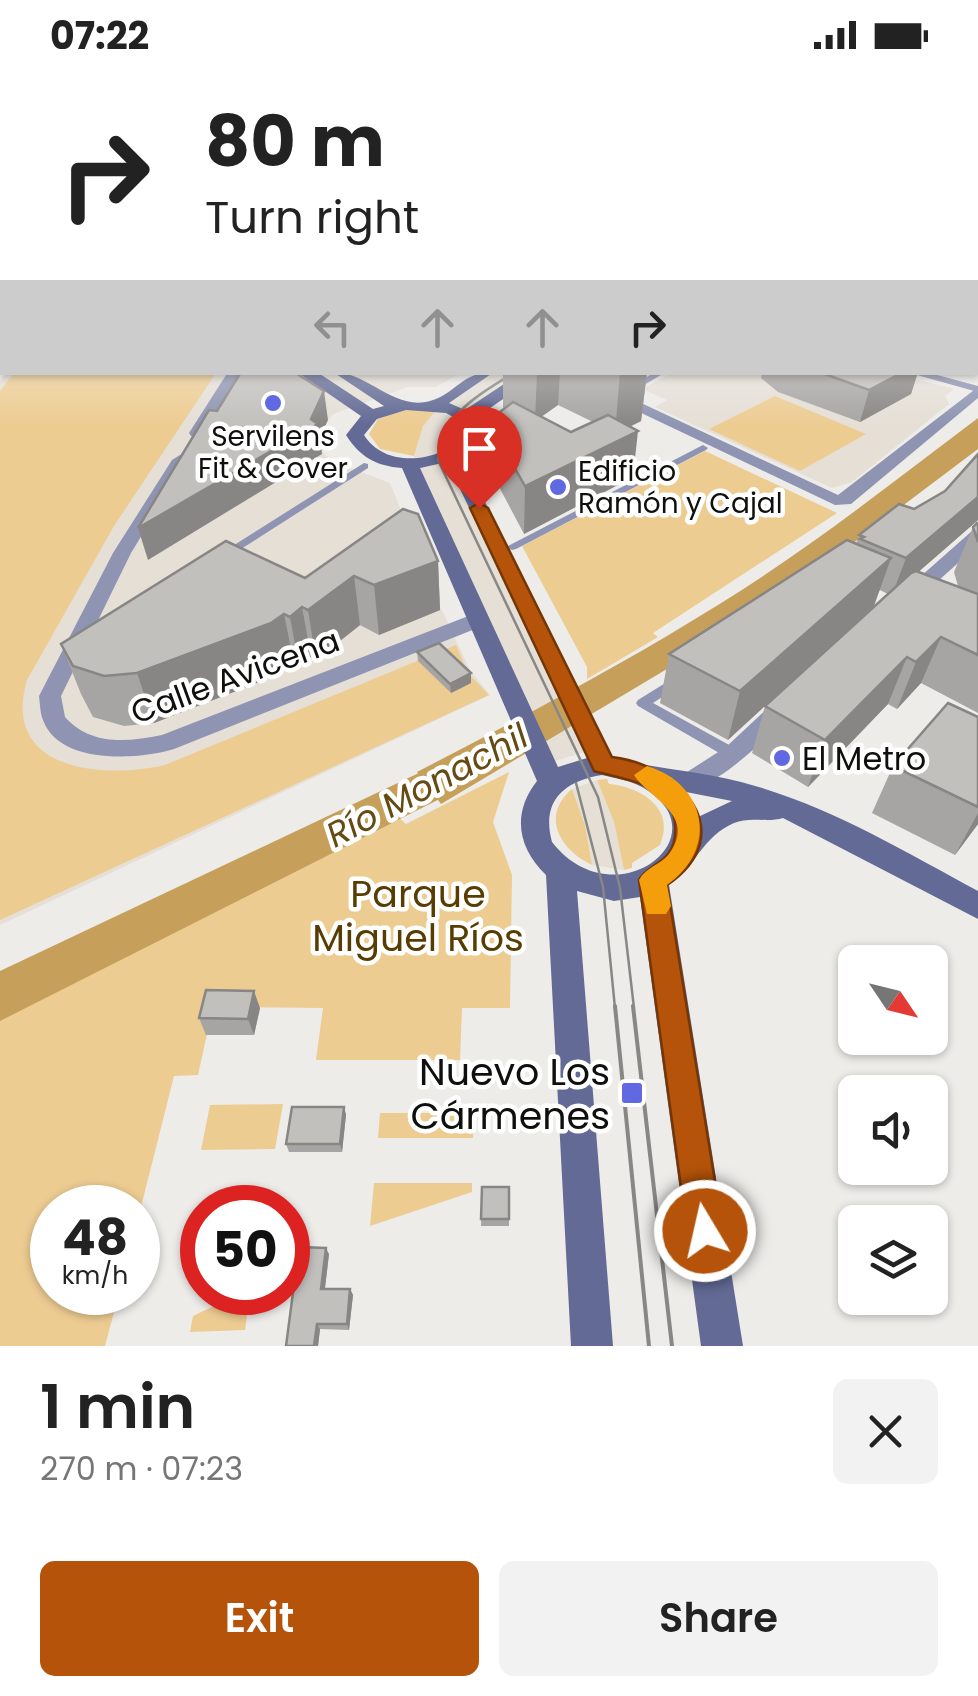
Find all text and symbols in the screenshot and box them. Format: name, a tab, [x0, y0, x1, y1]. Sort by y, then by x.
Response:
text: 07:22	[50, 9, 149, 62]
text: 80 m	[205, 92, 385, 191]
icon: right	[40, 110, 170, 240]
text: Turn right	[205, 186, 419, 249]
icon: left	[305, 300, 360, 355]
icon: ahead	[410, 300, 465, 355]
icon: ahead	[515, 300, 570, 355]
icon: right	[620, 300, 675, 355]
marker: Servilens Fit & Cover	[262, 392, 284, 414]
pin	[437, 406, 522, 509]
place label: Servilens Fit & Cover	[198, 417, 348, 488]
icon: arrive	[452, 421, 507, 476]
place label: Edificio Ramón y Cajal	[578, 452, 783, 523]
marker: Edificio Ramón y Cajal	[547, 476, 569, 498]
street label: Calle Avicena	[124, 617, 346, 735]
water label: Río Monachil	[317, 711, 537, 859]
place label: El Metro	[802, 736, 926, 781]
marker: El Metro	[771, 747, 793, 769]
park label: Parque Miguel Ríos	[312, 867, 524, 964]
north arrow	[838, 945, 948, 1055]
map controls	[838, 945, 948, 1315]
place label: Nuevo Los Cármenes	[410, 1045, 610, 1142]
button: sound	[838, 1075, 948, 1185]
marker: Nuevo Los Cármenes	[619, 1080, 645, 1106]
position arrow	[653, 1179, 757, 1283]
speed limit sign: 50	[180, 1185, 310, 1315]
text: 48	[62, 1202, 128, 1273]
button: layers	[838, 1205, 948, 1315]
text: km/h	[62, 1258, 128, 1293]
text: 1 min	[40, 1365, 195, 1449]
button: close	[833, 1379, 938, 1484]
text: 270 m · 07:23	[40, 1446, 243, 1491]
button: Exit	[40, 1561, 479, 1676]
button: Share	[499, 1561, 938, 1676]

